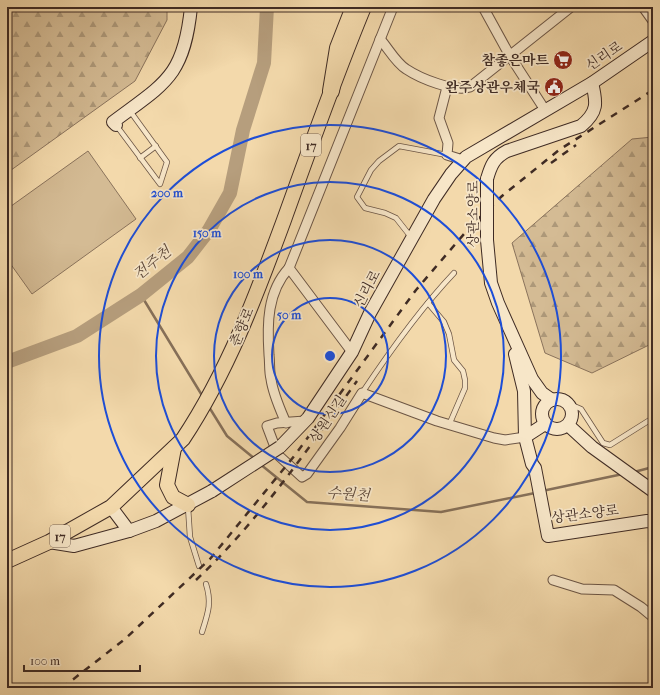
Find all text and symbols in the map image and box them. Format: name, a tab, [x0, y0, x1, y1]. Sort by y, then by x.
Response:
street label: 신리로	[582, 37, 626, 74]
supermarket icon: 참좋은마트	[552, 49, 574, 71]
place label: 참좋은마트	[481, 52, 549, 69]
public building icon: 완주상관우체국	[543, 76, 565, 98]
place label: 완주상관우체국	[445, 79, 540, 96]
road number: 17	[301, 134, 321, 156]
street label: 상관소양로	[465, 180, 482, 248]
text: 200 m	[151, 186, 184, 200]
text: 150 m	[193, 226, 222, 240]
water label: 전주천	[129, 241, 176, 284]
text: 100 m	[233, 267, 264, 281]
street label: 신리로	[350, 267, 384, 311]
street label: 춘향로	[226, 305, 258, 349]
text: 50 m	[277, 308, 302, 322]
centre of rings	[323, 349, 337, 363]
street label: 상원신길	[306, 392, 350, 446]
water label: 수원천	[326, 484, 372, 505]
street label: 상관소양로	[550, 501, 620, 527]
road number: 17	[50, 525, 70, 547]
scale bar	[24, 647, 140, 673]
text: 100 m	[30, 654, 60, 668]

